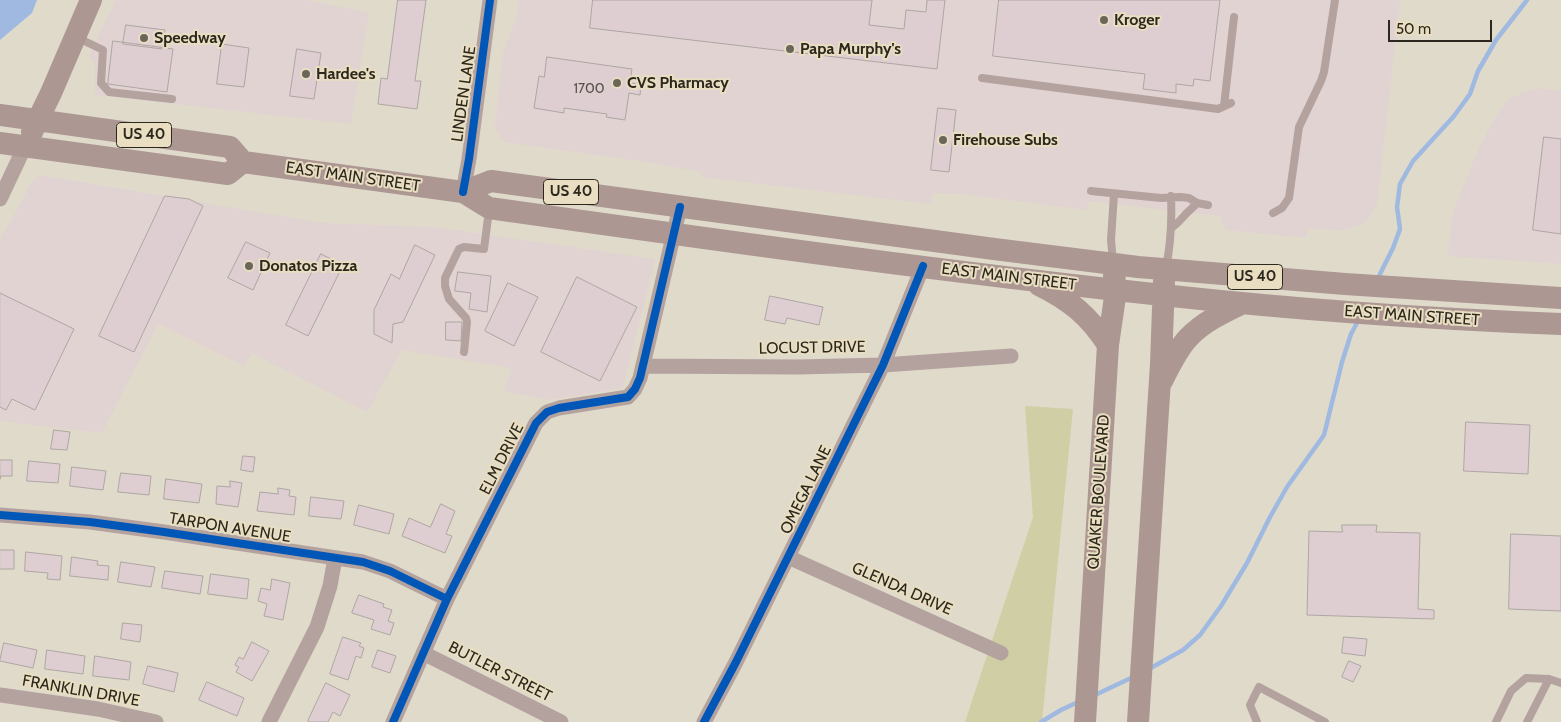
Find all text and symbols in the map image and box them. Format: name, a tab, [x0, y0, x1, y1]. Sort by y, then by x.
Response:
place label: Kroger	[1114, 10, 1160, 30]
scale bar	[1391, 10, 1495, 42]
marker: Kroger	[1098, 14, 1110, 26]
text: 50 m	[1396, 20, 1431, 38]
place label: Speedway	[154, 28, 226, 48]
marker: Speedway	[138, 32, 150, 44]
place label: Papa Murphy's	[800, 39, 901, 59]
marker: Papa Murphy's	[784, 43, 796, 55]
street label: LINDEN LANE	[448, 45, 480, 143]
place label: Hardee's	[316, 64, 376, 84]
marker: Hardee's	[300, 68, 312, 80]
place label: CVS Pharmacy	[627, 73, 729, 93]
marker: CVS Pharmacy	[611, 77, 623, 89]
house number: 1700	[573, 81, 605, 97]
road number: US 40	[116, 122, 172, 148]
place label: Firehouse Subs	[953, 130, 1058, 150]
marker: Firehouse Subs	[937, 134, 949, 146]
street label: EAST MAIN STREET	[284, 158, 422, 196]
road number: US 40	[544, 180, 598, 204]
place label: Donatos Pizza	[259, 256, 358, 276]
street label: EAST MAIN STREET	[940, 259, 1078, 295]
marker: Donatos Pizza	[243, 260, 255, 272]
road number: US 40	[1228, 264, 1282, 290]
street label: EAST MAIN STREET	[1344, 302, 1480, 330]
street label: LOCUST DRIVE	[758, 337, 866, 359]
street label: QUAKER BOULEVARD	[1084, 414, 1114, 570]
street label: ELM DRIVE	[476, 420, 528, 498]
street label: OMEGA LANE	[776, 443, 836, 537]
street label: TARPON AVENUE	[168, 509, 292, 547]
street label: GLENDA DRIVE	[849, 558, 955, 620]
street label: BUTLER STREET	[445, 638, 555, 706]
street label: FRANKLIN DRIVE	[21, 671, 141, 711]

